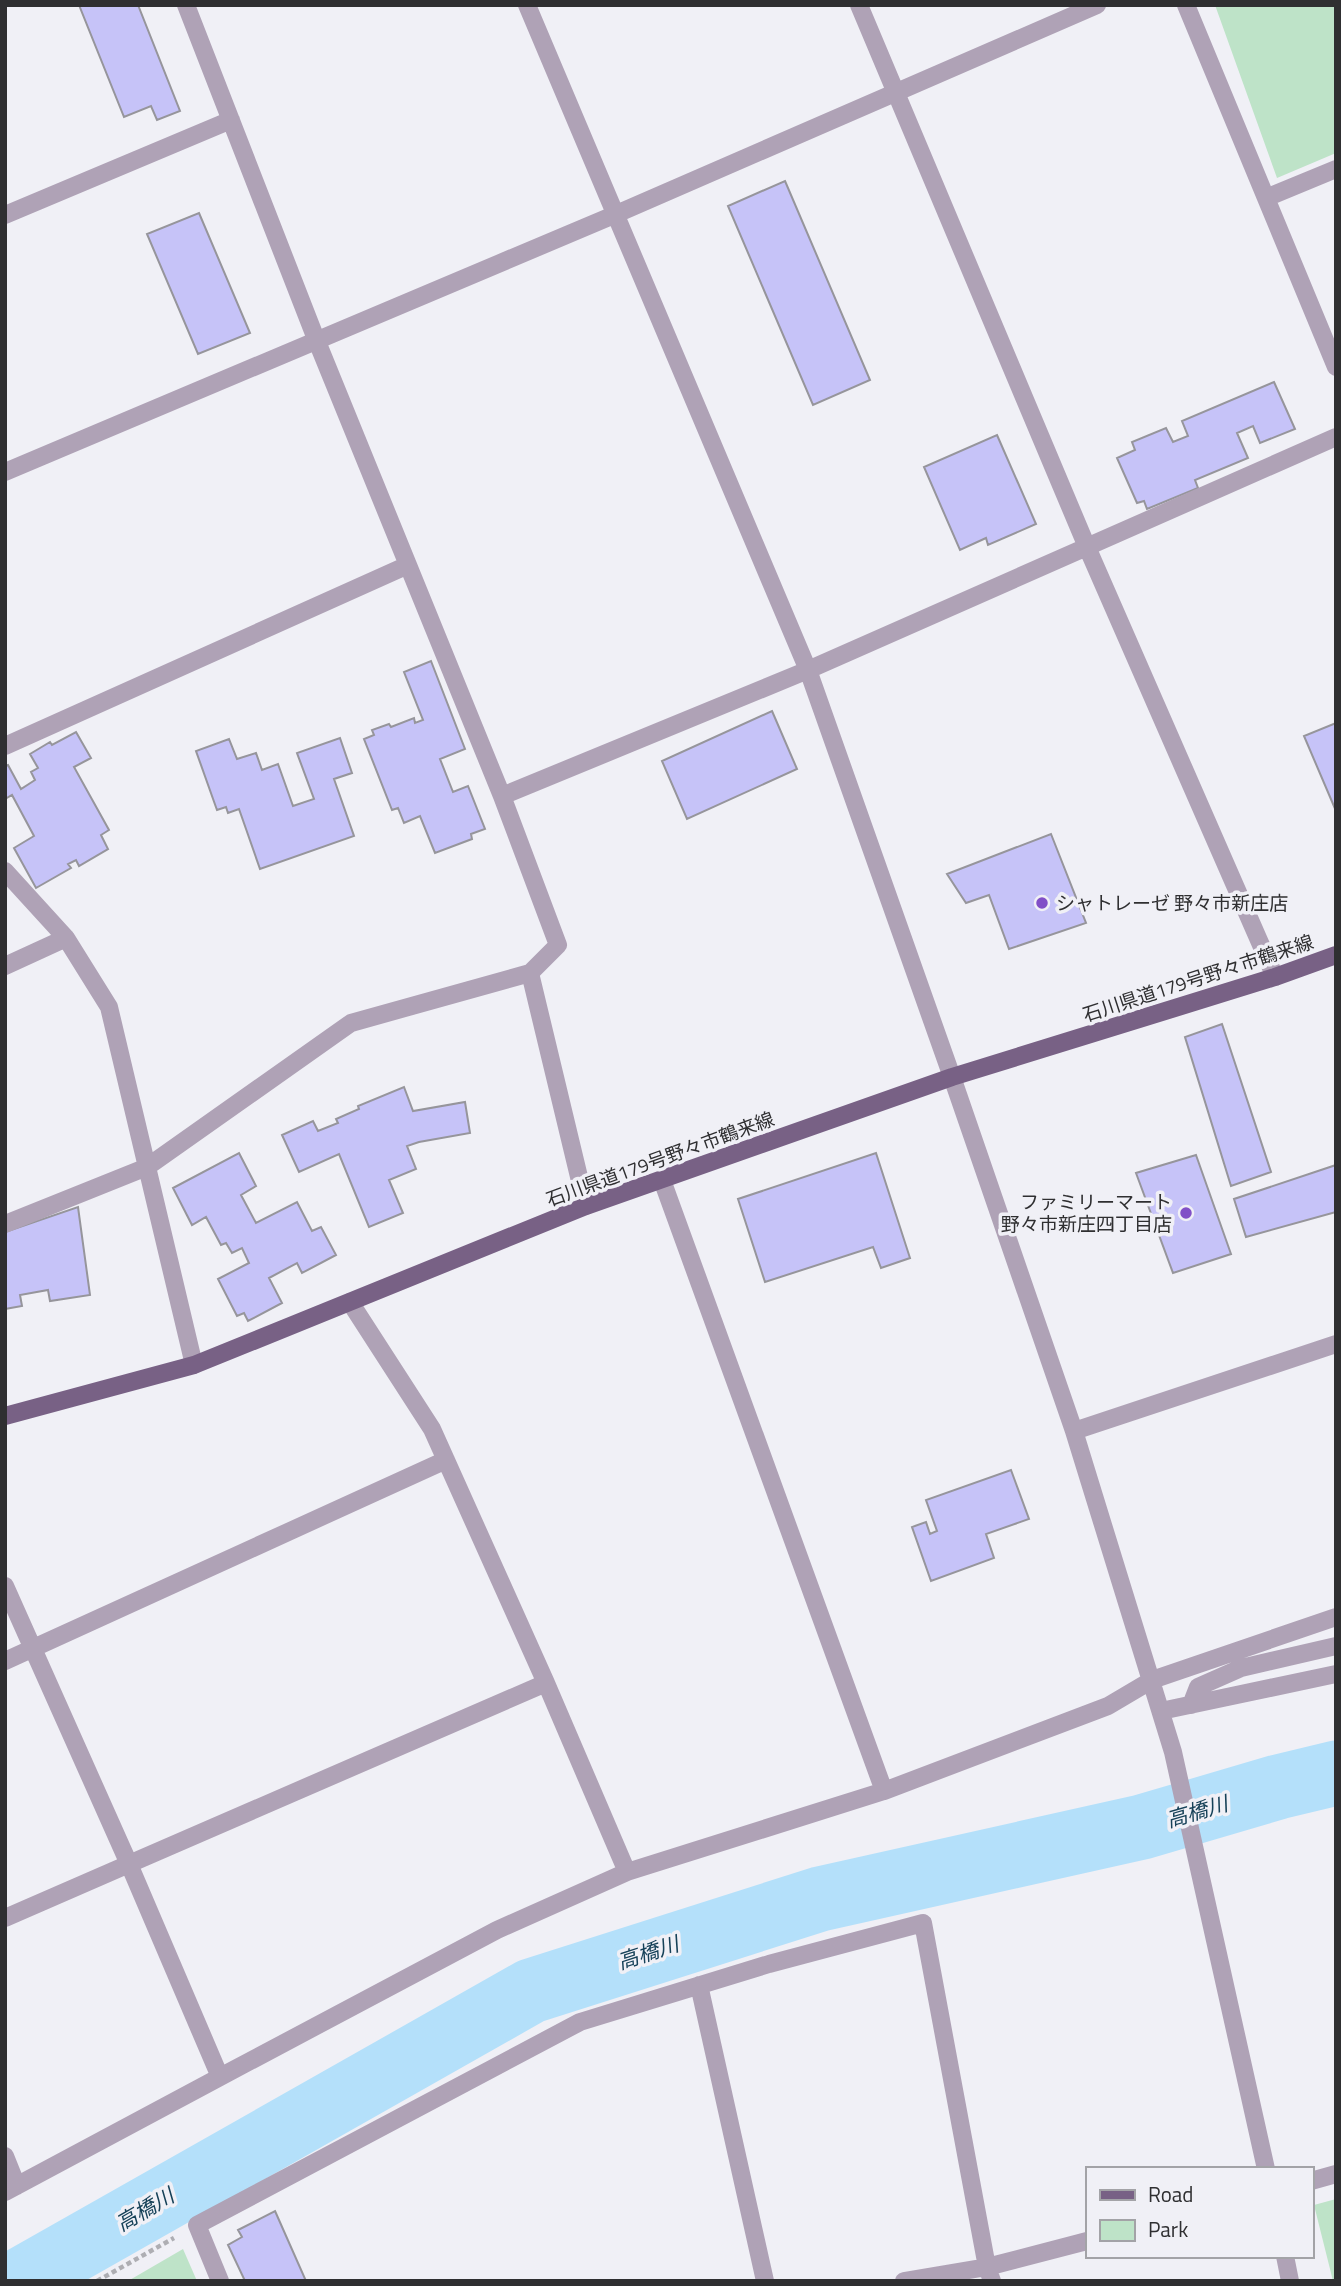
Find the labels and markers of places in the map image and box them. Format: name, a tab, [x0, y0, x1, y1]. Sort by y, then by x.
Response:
place label: シャトレーゼ 野々市新庄店	[1056, 888, 1288, 917]
marker: シャトレーゼ 野々市新庄店	[1034, 895, 1050, 911]
place label: ファミリーマート 野々市新庄四丁目店	[1001, 1187, 1172, 1238]
marker: ファミリーマート 野々市新庄四丁目店	[1178, 1205, 1194, 1221]

